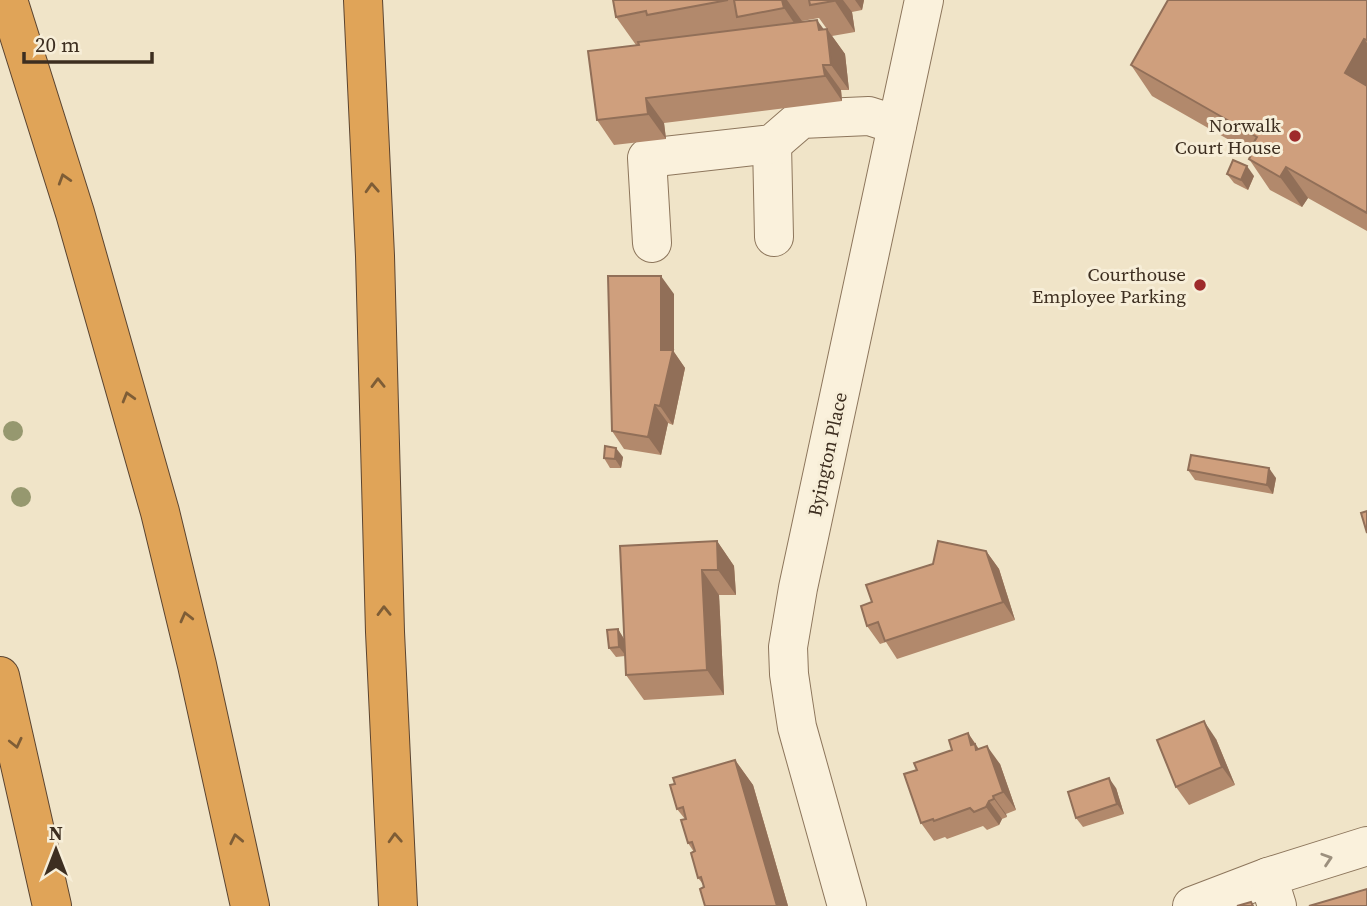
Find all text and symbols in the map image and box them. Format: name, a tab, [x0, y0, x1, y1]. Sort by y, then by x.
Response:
scale bar	[24, 21, 152, 65]
text: 20 m	[35, 30, 80, 59]
place label: Norwalk Court House	[1175, 112, 1282, 160]
marker: Norwalk Court House	[1287, 128, 1303, 144]
one-way arrow	[58, 173, 73, 185]
one-way arrow	[365, 182, 380, 193]
place label: Courthouse Employee Parking	[1032, 261, 1186, 309]
marker: Courthouse Employee Parking	[1192, 277, 1208, 293]
one-way arrow	[371, 377, 386, 388]
street label: Byington Place	[801, 389, 853, 519]
one-way arrow	[122, 392, 136, 404]
one-way arrow	[377, 605, 392, 616]
one-way arrow	[179, 611, 194, 623]
one-way arrow	[7, 737, 22, 749]
north arrow	[21, 815, 91, 885]
text: N	[49, 820, 63, 846]
one-way arrow	[387, 832, 402, 843]
one-way arrow	[230, 833, 245, 845]
one-way arrow	[1320, 852, 1332, 867]

